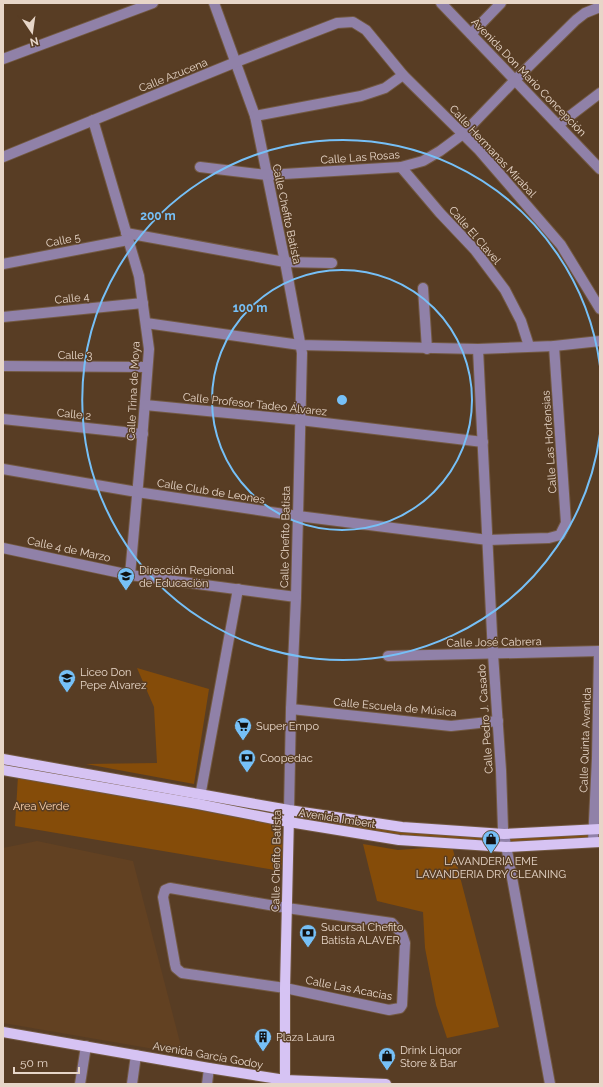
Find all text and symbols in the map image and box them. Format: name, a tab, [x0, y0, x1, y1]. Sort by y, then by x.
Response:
north arrow	[12, 12, 52, 52]
street label: Avenida Don Mario Concepción	[469, 15, 589, 139]
text: N	[29, 34, 40, 49]
street label: Calle Azucena	[137, 56, 209, 95]
street label: Calle Hermanas Mirabal	[446, 103, 539, 200]
street label: Calle Las Rosas	[320, 148, 400, 167]
street label: Calle Chefito Batista	[270, 163, 303, 265]
street label: Calle El Clavel	[446, 204, 503, 267]
text: 200 m	[140, 209, 176, 223]
street label: Calle 5	[45, 231, 81, 250]
street label: Calle 4	[54, 290, 90, 307]
text: 100 m	[233, 301, 267, 315]
street label: Calle Trina de Moya	[124, 341, 143, 441]
street label: Calle 3	[58, 349, 92, 362]
street label: Calle Profesor Tadeo Álvarez	[182, 389, 328, 419]
street label: Calle Las Hortensias	[539, 390, 560, 494]
centre of rings	[335, 393, 349, 407]
street label: Calle 2	[56, 406, 92, 423]
street label: Calle Club de Leones	[156, 477, 266, 506]
street label: Calle Chefito Batista	[278, 486, 293, 588]
street label: Calle 4 de Marzo	[26, 534, 112, 565]
place label: Dirección Regional de Educación	[139, 564, 234, 590]
school or university icon: Dirección Regional de Educación	[116, 566, 136, 591]
street label: Calle José Cabrera	[446, 635, 542, 650]
street label: Calle Pedro J. Casado	[475, 663, 496, 774]
place label: Liceo Don Pepe Alvarez	[80, 666, 147, 692]
school or university icon: Liceo Don Pepe Alvarez	[57, 668, 77, 693]
street label: Calle Quinta Avenida	[577, 687, 594, 793]
street label: Calle Escuela de Música	[333, 696, 457, 719]
supermarket icon: Super Empo	[233, 716, 253, 741]
place label: Super Empo	[256, 720, 319, 733]
bank icon: Coopedac	[237, 748, 257, 773]
place label: Coopedac	[260, 752, 313, 765]
park label: Area Verde	[13, 800, 70, 813]
street label: Avenida Imbert	[298, 806, 376, 831]
street label: Calle Chefito Batista	[269, 810, 284, 912]
shop icon: LAVANDERIA EME LAVANDERIA DRY CLEANING	[481, 829, 501, 854]
place label: LAVANDERIA EME LAVANDERIA DRY CLEANING	[416, 855, 566, 881]
place label: Sucursal Chefito Batista ALAVER	[321, 921, 404, 947]
bank icon: Sucursal Chefito Batista ALAVER	[298, 923, 318, 948]
street label: Calle Las Acacias	[304, 974, 393, 1003]
building icon: Plaza Laura	[253, 1027, 273, 1052]
place label: Plaza Laura	[276, 1031, 335, 1044]
street label: Avenida García Godoy	[152, 1039, 264, 1072]
place label: Drink Liquor Store & Bar	[400, 1044, 462, 1070]
shop icon: Drink Liquor Store & Bar	[377, 1046, 397, 1071]
scale bar	[14, 1049, 79, 1075]
text: 50 m	[20, 1056, 48, 1070]

